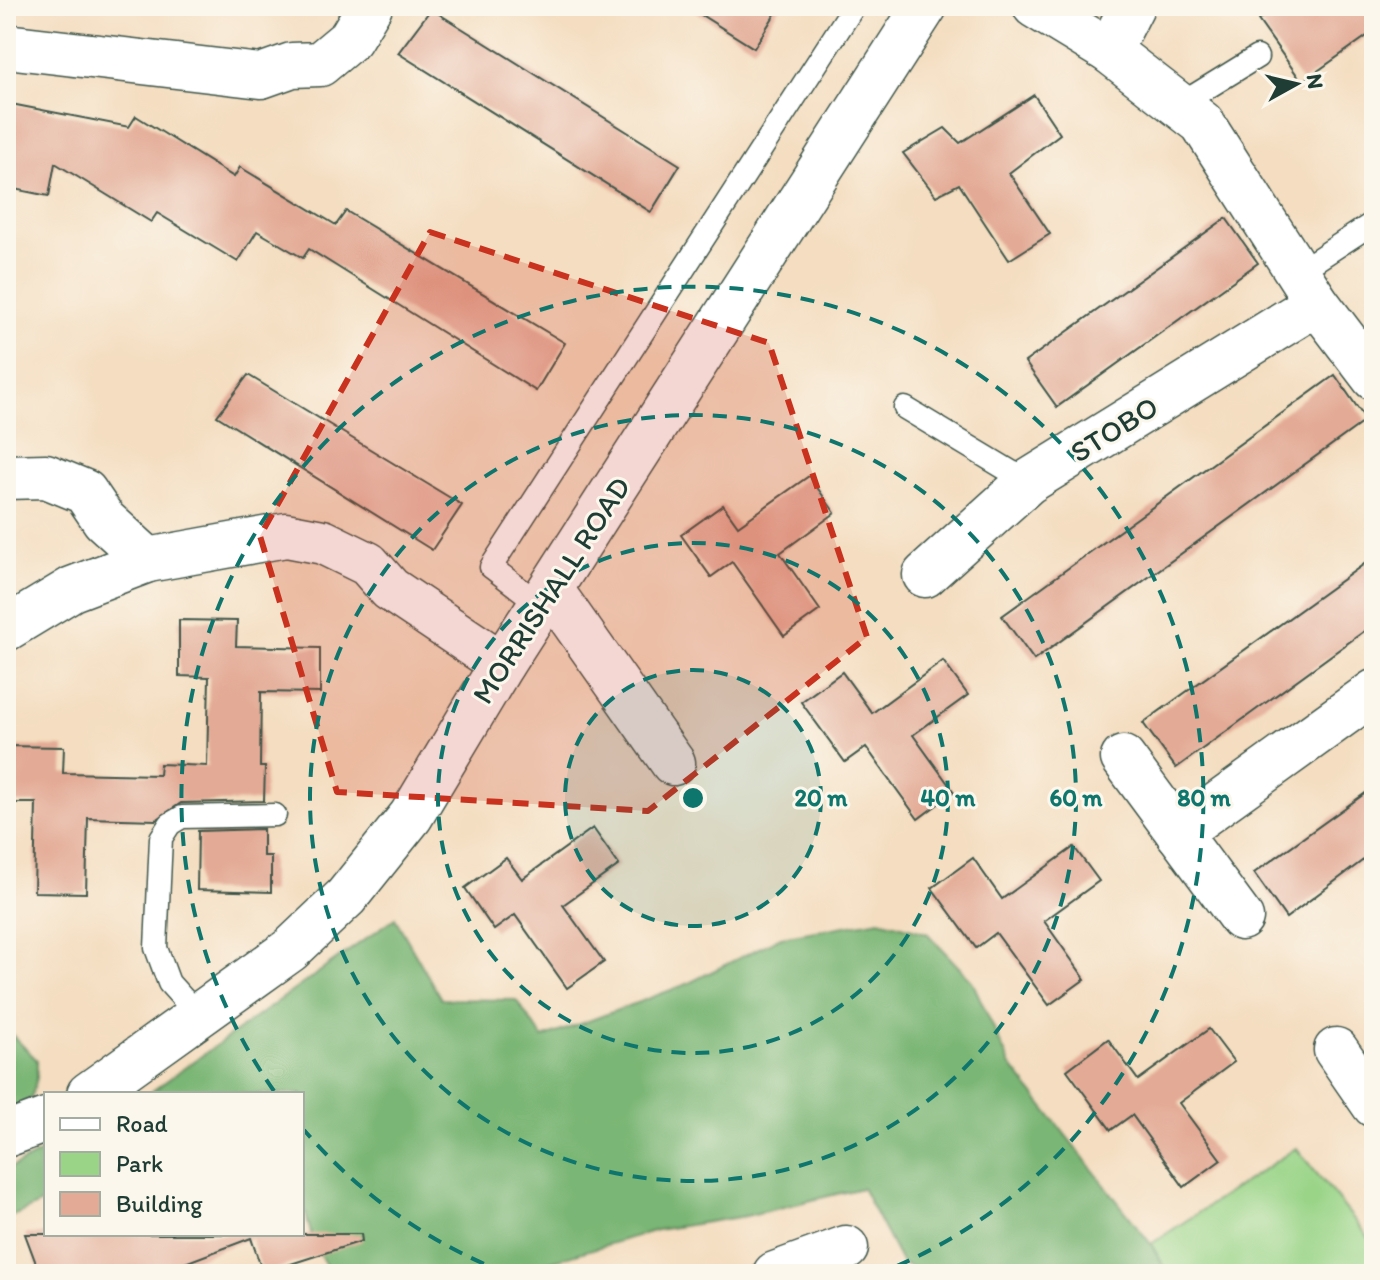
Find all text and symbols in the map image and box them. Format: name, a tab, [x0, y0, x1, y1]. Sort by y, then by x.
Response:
north arrow	[1256, 44, 1336, 124]
text: N	[1301, 72, 1330, 91]
street label: STOBO	[1063, 388, 1165, 470]
street label: MORRISHALL ROAD	[464, 469, 638, 711]
text: 20 m	[795, 783, 848, 812]
text: 40 m	[921, 783, 976, 812]
text: 60 m	[1049, 783, 1103, 812]
text: 80 m	[1177, 783, 1232, 812]
centre of rings	[679, 784, 707, 812]
legend	[44, 1092, 304, 1236]
text: Road	[116, 1109, 168, 1138]
text: Park	[116, 1149, 163, 1178]
text: Building	[116, 1189, 203, 1218]

